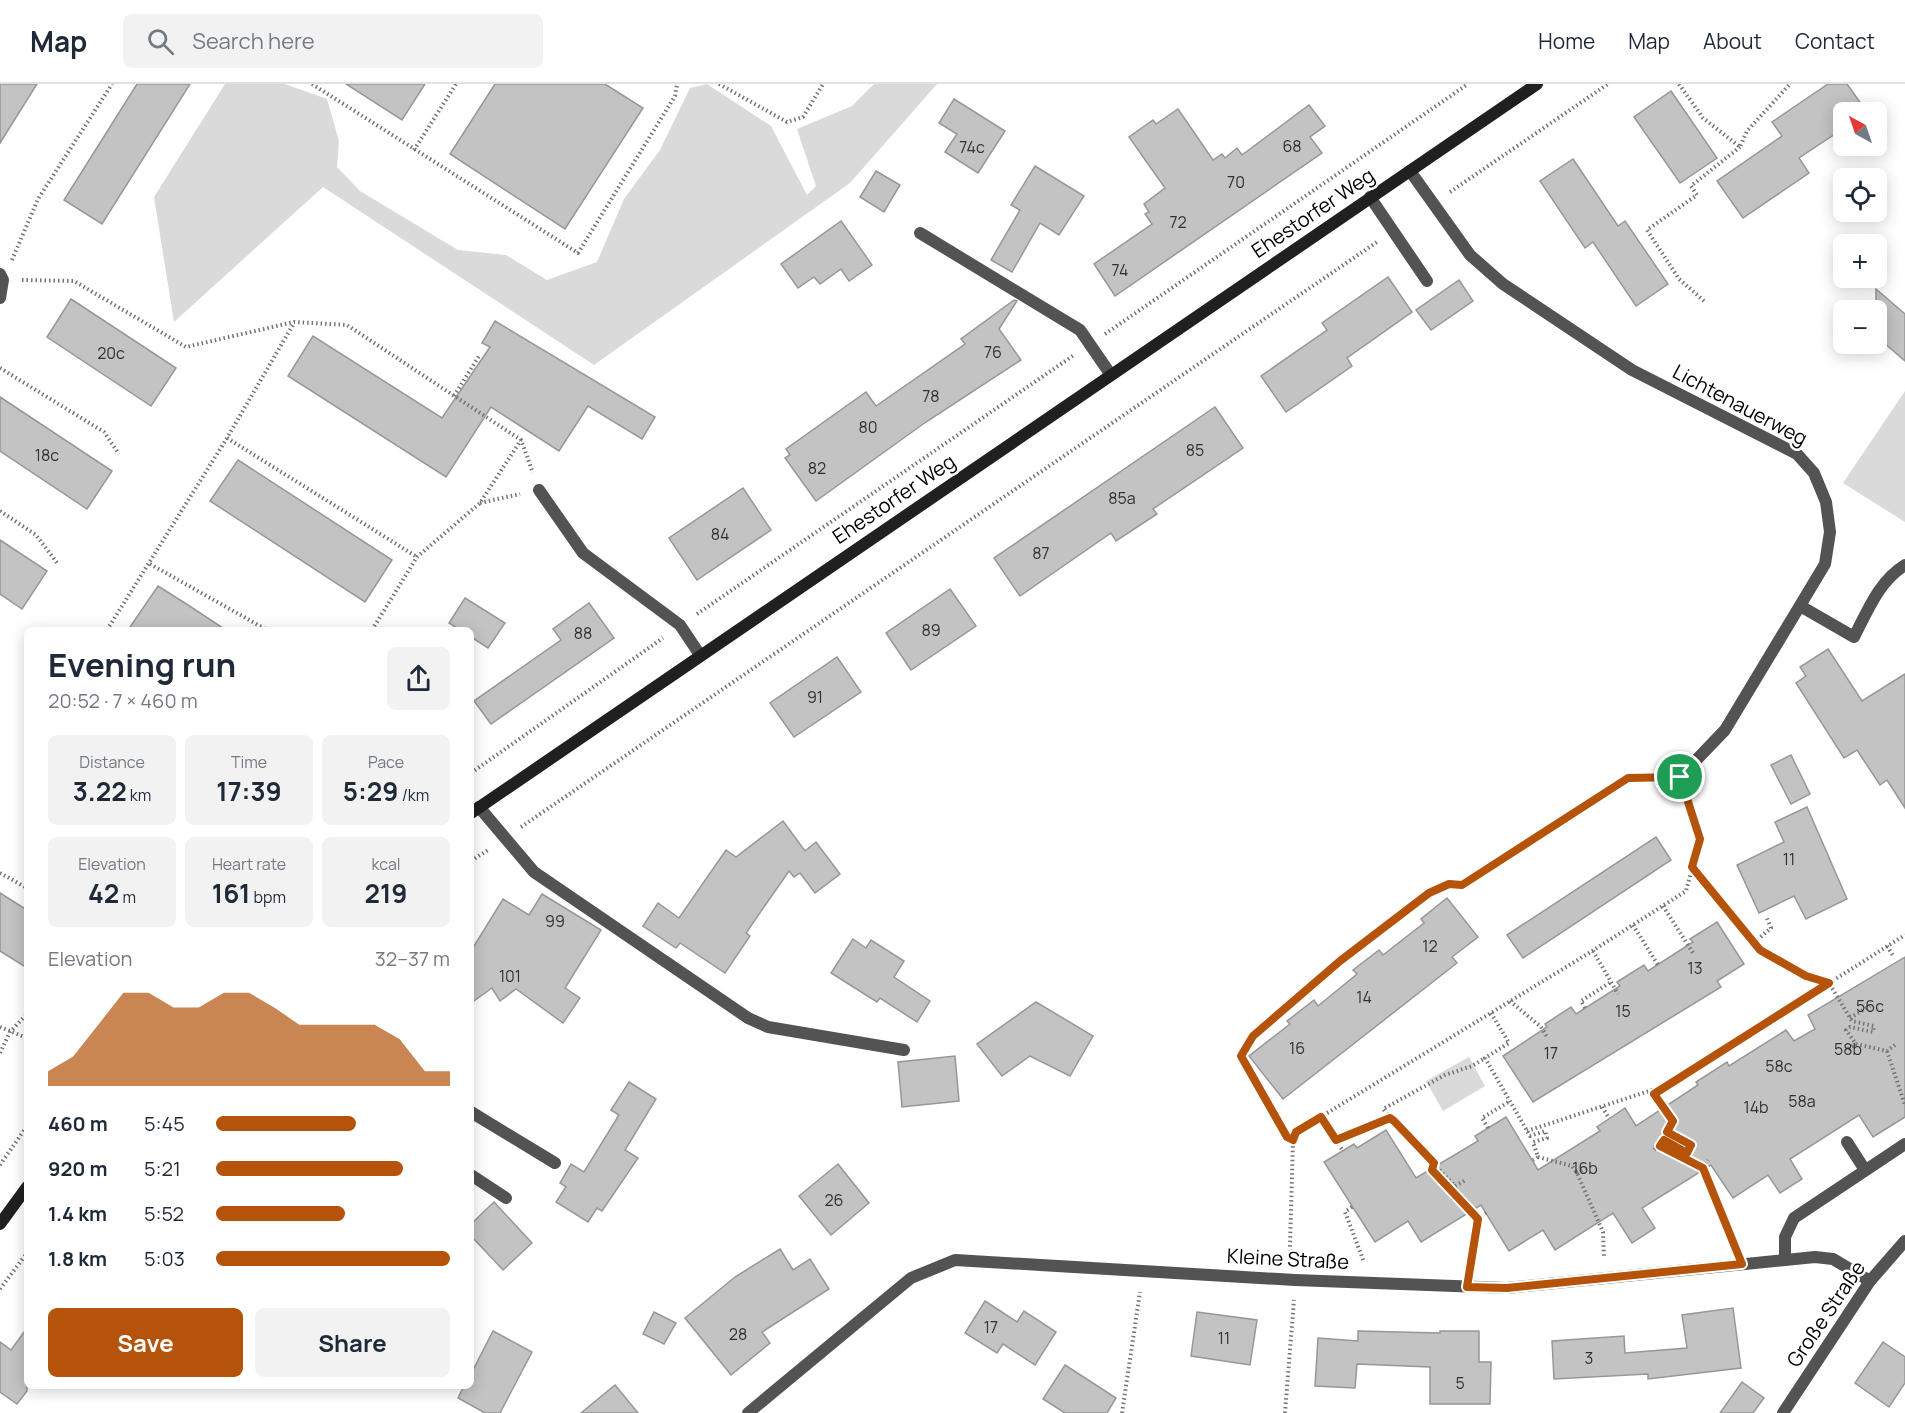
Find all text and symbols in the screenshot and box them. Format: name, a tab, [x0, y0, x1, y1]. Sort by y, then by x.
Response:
search box	[123, 14, 543, 68]
text: Map	[30, 22, 87, 60]
icon: search	[144, 25, 177, 58]
text: Search here	[192, 26, 315, 56]
text: Home	[1538, 27, 1595, 55]
text: Map	[1628, 27, 1670, 55]
text: About	[1703, 27, 1762, 55]
text: Contact	[1795, 27, 1875, 55]
north arrow	[1833, 102, 1887, 156]
map controls	[1833, 102, 1887, 354]
house number: 68	[1282, 135, 1302, 157]
house number: 74c	[959, 136, 985, 158]
street label: Ehestorfer Weg	[1246, 161, 1379, 264]
button: locate	[1833, 168, 1887, 222]
house number: 70	[1227, 171, 1245, 193]
house number: 72	[1169, 211, 1187, 233]
button: +	[1833, 234, 1887, 288]
house number: 74	[1112, 259, 1128, 281]
button: −	[1833, 300, 1887, 354]
house number: 76	[984, 341, 1002, 363]
house number: 20c	[97, 342, 125, 364]
street label: Lichtenauerweg	[1668, 358, 1812, 451]
house number: 78	[922, 385, 940, 407]
house number: 80	[858, 416, 878, 438]
house number: 85	[1186, 439, 1204, 461]
house number: 18c	[35, 444, 59, 466]
street label: Ehestorfer Weg	[827, 447, 960, 550]
house number: 82	[808, 457, 826, 479]
house number: 85a	[1108, 487, 1136, 509]
house number: 84	[711, 523, 729, 545]
house number: 87	[1032, 542, 1050, 564]
house number: 89	[921, 619, 941, 641]
house number: 88	[574, 622, 592, 644]
text: Evening run	[48, 642, 236, 687]
button: share	[387, 647, 450, 710]
house number: 91	[807, 686, 823, 708]
text: 20:52 · 7 × 460 m	[48, 687, 198, 714]
text: Distance	[79, 751, 145, 773]
text: Time	[231, 751, 267, 773]
text: Pace	[368, 751, 404, 773]
pin	[1654, 751, 1705, 802]
icon: arrive	[1663, 760, 1696, 793]
text: 3.22	[73, 773, 127, 809]
text: 17:39	[216, 773, 282, 809]
text: 5:29	[343, 773, 398, 809]
text: km	[127, 784, 151, 806]
text: /km	[398, 784, 429, 806]
house number: 11	[1783, 848, 1795, 870]
text: Elevation	[78, 853, 146, 875]
text: Heart rate	[212, 853, 286, 875]
text: kcal	[371, 853, 401, 875]
text: 42	[88, 875, 119, 911]
text: 161	[212, 875, 250, 911]
text: 219	[364, 875, 408, 911]
text: m	[119, 886, 136, 908]
text: bpm	[250, 886, 286, 908]
house number: 99	[545, 910, 565, 932]
house number: 12	[1422, 935, 1438, 957]
text: Elevation	[48, 945, 132, 972]
text: 32–37 m	[375, 945, 450, 972]
house number: 13	[1687, 957, 1703, 979]
house number: 101	[499, 965, 521, 987]
house number: 14	[1356, 986, 1372, 1008]
house number: 56c	[1856, 995, 1884, 1017]
house number: 15	[1615, 1000, 1631, 1022]
house number: 16	[1289, 1037, 1305, 1059]
house number: 58b	[1834, 1038, 1862, 1060]
house number: 17	[1544, 1042, 1558, 1064]
house number: 58c	[1765, 1055, 1793, 1077]
house number: 58a	[1788, 1090, 1816, 1112]
house number: 14b	[1743, 1096, 1769, 1118]
text: 460 m	[48, 1110, 108, 1137]
text: 5:45	[144, 1110, 185, 1137]
text: 920 m	[48, 1155, 107, 1182]
text: 5:21	[144, 1155, 181, 1182]
house number: 16b	[1572, 1157, 1598, 1179]
house number: 26	[824, 1189, 844, 1211]
text: 1.4 km	[48, 1200, 107, 1227]
text: 5:52	[144, 1200, 184, 1227]
street label: Kleine Straße	[1226, 1242, 1350, 1275]
text: 1.8 km	[48, 1245, 107, 1272]
text: 5:03	[144, 1245, 185, 1272]
street label: Große Straße	[1780, 1255, 1871, 1372]
button: Save	[48, 1308, 243, 1377]
button: Share	[255, 1308, 450, 1377]
house number: 17	[984, 1316, 998, 1338]
house number: 28	[729, 1323, 747, 1345]
house number: 11	[1218, 1327, 1230, 1349]
house number: 3	[1585, 1347, 1593, 1369]
house number: 5	[1455, 1372, 1465, 1394]

